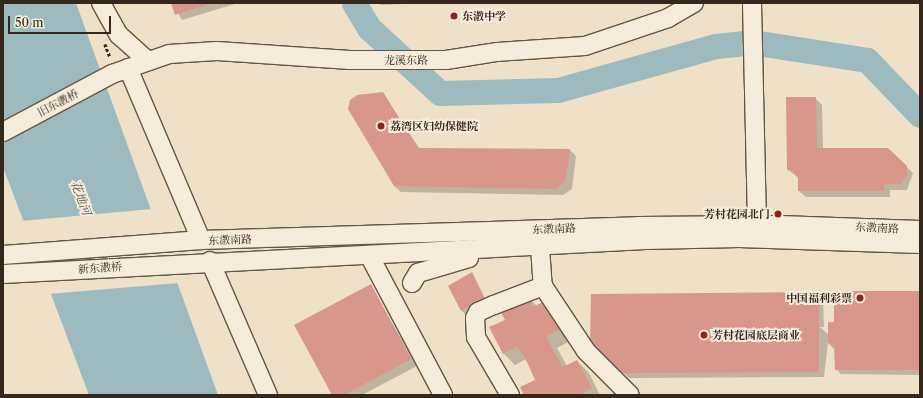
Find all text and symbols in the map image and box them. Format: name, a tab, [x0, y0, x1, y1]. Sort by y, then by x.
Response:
scale bar	[10, 8, 113, 34]
place label: 东漖中学	[462, 9, 506, 23]
marker: 东漖中学	[449, 11, 459, 21]
text: 50 m	[15, 15, 44, 30]
street label: 龙溪东路	[384, 53, 428, 67]
street label: 旧东漖桥	[35, 87, 81, 119]
place label: 荔湾区妇幼保健院	[390, 119, 478, 133]
marker: 荔湾区妇幼保健院	[375, 120, 387, 132]
water label: 花地河	[68, 179, 94, 217]
place label: 芳村花园北门	[704, 207, 770, 221]
marker: 芳村花园北门	[773, 209, 783, 219]
street label: 东漖南路	[855, 220, 899, 236]
street label: 东漖南路	[532, 222, 576, 236]
street label: 东漖南路	[208, 233, 252, 247]
street label: 新东漖桥	[78, 260, 122, 276]
place label: 中国福利彩票	[786, 291, 852, 305]
marker: 中国福利彩票	[855, 293, 865, 303]
place label: 芳村花园底层商业	[712, 328, 800, 342]
marker: 芳村花园底层商业	[699, 330, 709, 340]

